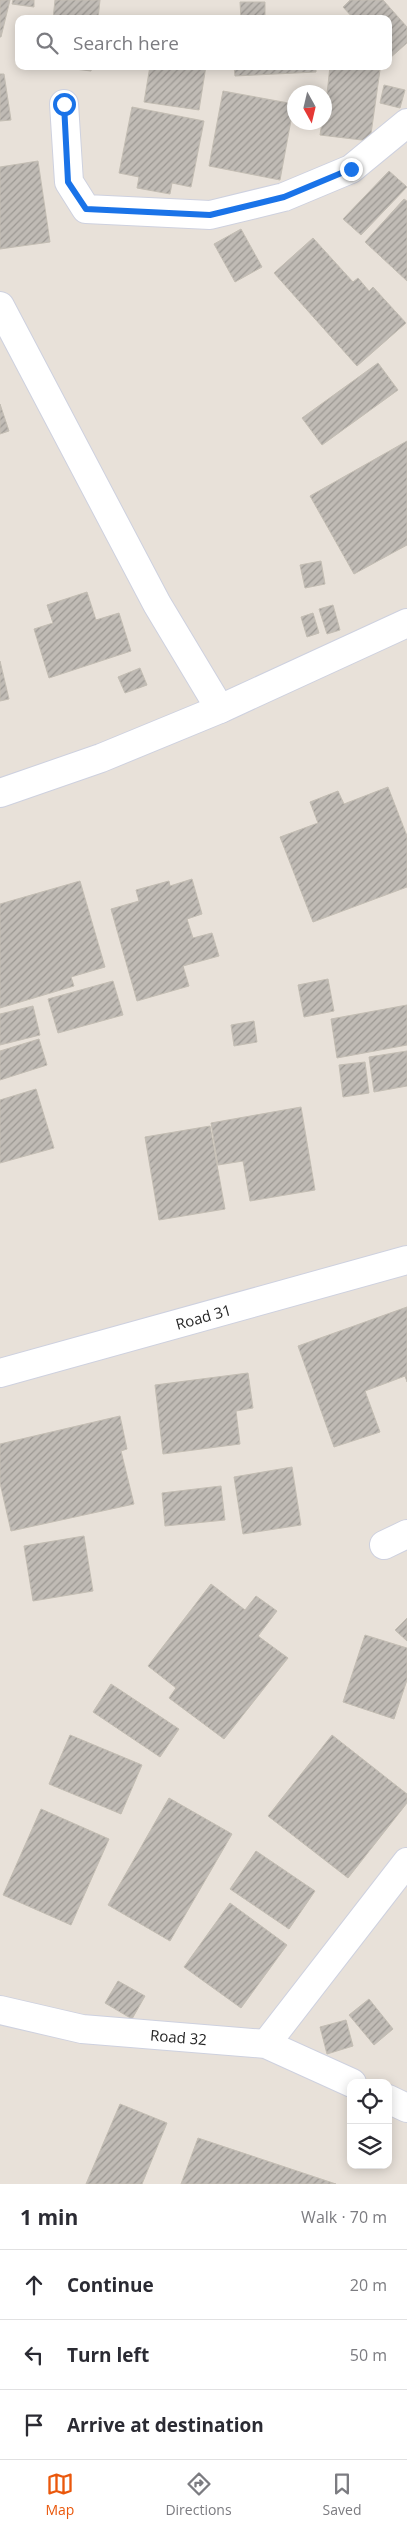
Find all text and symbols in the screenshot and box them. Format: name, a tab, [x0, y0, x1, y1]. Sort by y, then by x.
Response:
search box	[15, 15, 392, 70]
icon: search	[33, 29, 61, 57]
text: Search here	[73, 30, 179, 56]
north arrow	[287, 85, 332, 130]
route start	[53, 93, 76, 116]
route end	[340, 158, 363, 181]
street label: Road 31	[173, 1299, 233, 1334]
street label: Road 32	[149, 2025, 208, 2049]
map controls	[347, 2079, 392, 2169]
button: locate	[347, 2079, 392, 2124]
button: layers	[347, 2124, 392, 2169]
text: 1 min	[20, 2203, 78, 2231]
text: Walk · 70 m	[301, 2206, 387, 2228]
icon: ahead	[20, 2271, 48, 2299]
text: Continue	[67, 2272, 154, 2298]
text: 20 m	[350, 2274, 387, 2296]
icon: left	[20, 2341, 48, 2369]
text: Turn left	[67, 2342, 149, 2368]
text: 50 m	[350, 2344, 387, 2366]
icon: arrive	[20, 2411, 48, 2439]
text: Arrive at destination	[67, 2412, 264, 2438]
tab: Map	[45, 2470, 74, 2519]
tab: Directions	[165, 2470, 232, 2519]
tab: Saved	[323, 2470, 361, 2519]

